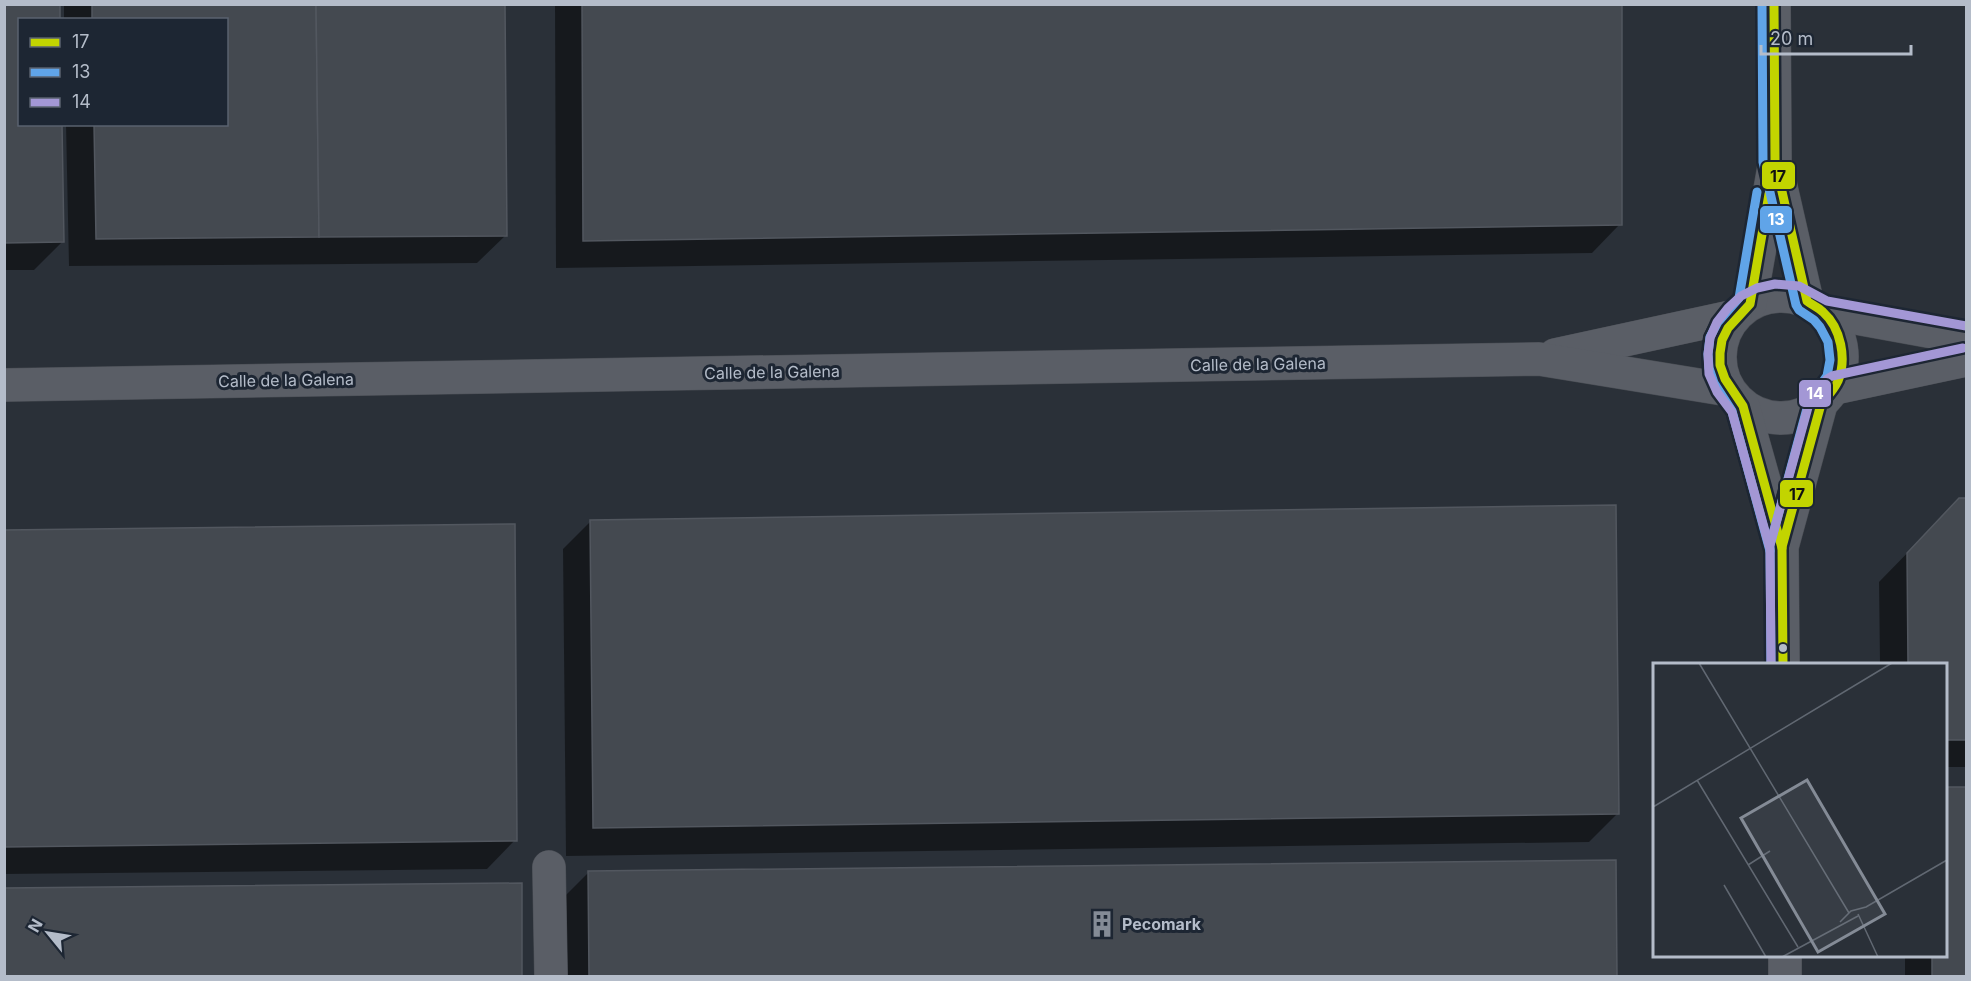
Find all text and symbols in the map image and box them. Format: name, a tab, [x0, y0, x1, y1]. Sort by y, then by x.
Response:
legend	[18, 18, 228, 126]
scale bar	[1761, 18, 1911, 56]
text: 20 m	[1770, 28, 1813, 49]
text: 17	[72, 31, 90, 52]
text: 13	[72, 61, 90, 82]
text: 14	[72, 91, 91, 112]
line badge: 17	[1761, 161, 1796, 190]
text: 17	[1770, 166, 1786, 186]
line badge: 13	[1759, 205, 1793, 234]
text: 13	[1767, 209, 1785, 229]
street label: Calle de la Galena	[1190, 353, 1326, 375]
street label: Calle de la Galena	[704, 361, 840, 383]
street label: Calle de la Galena	[218, 369, 354, 391]
line badge: 14	[1798, 379, 1832, 408]
text: 14	[1806, 383, 1824, 403]
line badge: 17	[1779, 479, 1814, 508]
text: 17	[1789, 484, 1805, 504]
unlabelled marker	[1777, 642, 1789, 654]
inset map	[1653, 663, 1947, 957]
north arrow	[18, 903, 78, 963]
building icon: Pecomark	[1087, 909, 1117, 939]
place label: Pecomark	[1122, 914, 1202, 934]
text: N	[23, 915, 47, 936]

